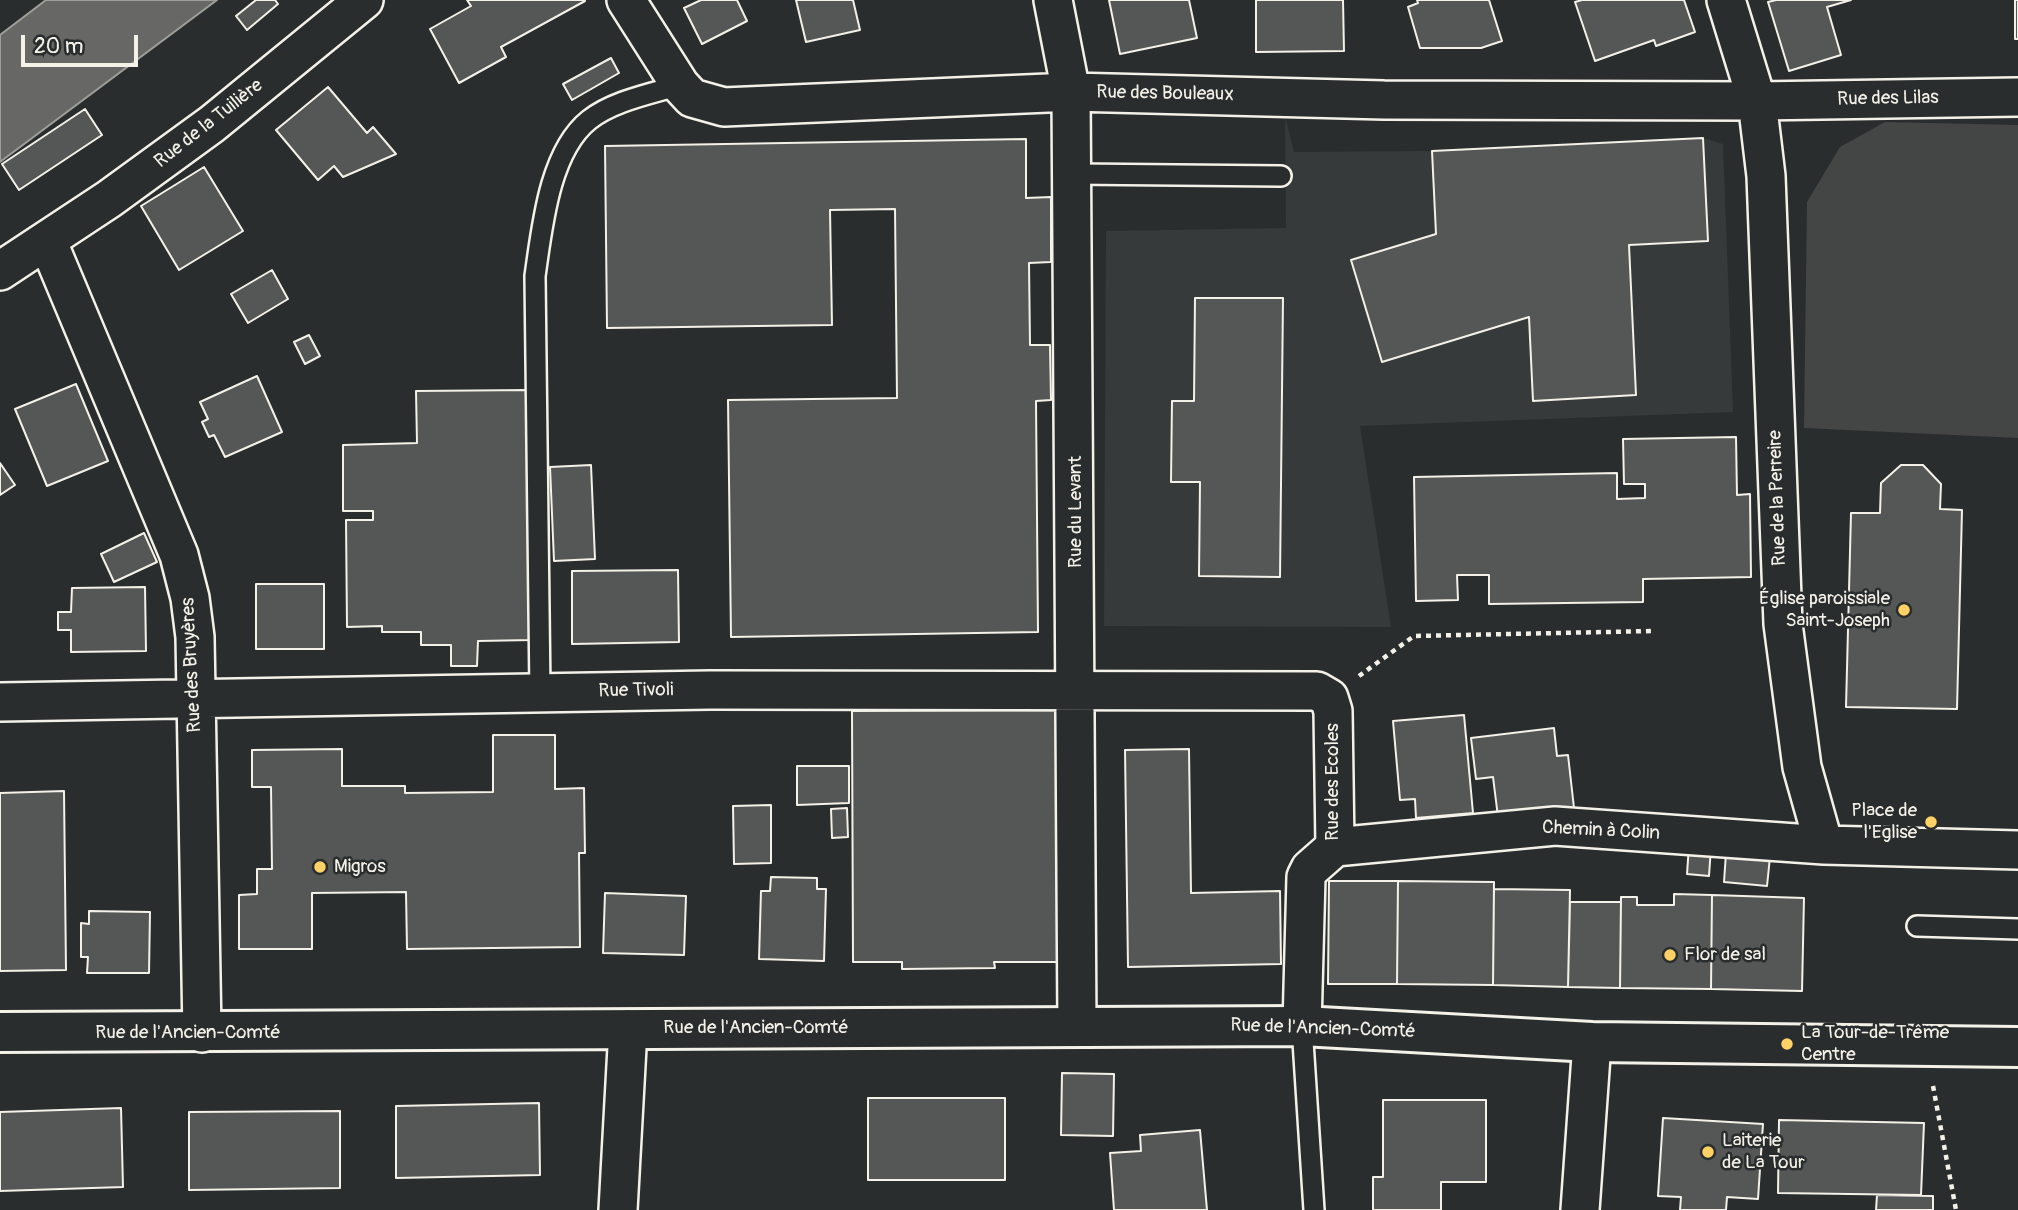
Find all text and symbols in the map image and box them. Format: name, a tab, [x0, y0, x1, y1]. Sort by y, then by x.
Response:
scale bar	[24, 21, 142, 65]
text: 20 m	[34, 33, 83, 60]
street label: Rue de la Tuilière	[150, 75, 268, 173]
street label: Rue des Bouleaux	[1096, 81, 1234, 107]
street label: Rue des Lilas	[1837, 87, 1939, 111]
street label: Rue de la Perreire	[1764, 430, 1792, 566]
street label: Rue du Levant	[1065, 456, 1087, 568]
place label: Église paroissiale Saint-Joseph	[1759, 588, 1890, 632]
street label: Rue des Bruyères	[177, 597, 207, 733]
marker: Église paroissiale Saint-Joseph	[1896, 602, 1912, 618]
street label: Rue Tivoli	[598, 679, 674, 703]
street label: Rue des Ecoles	[1322, 723, 1344, 841]
place label: Place de l'Eglise	[1851, 800, 1917, 844]
marker: Place de l'Eglise	[1923, 814, 1939, 830]
street label: Chemin à Colin	[1542, 817, 1660, 845]
place label: Migros	[334, 856, 386, 878]
marker: Migros	[312, 859, 328, 875]
place label: Flor de sal	[1684, 944, 1766, 966]
marker: Flor de sal	[1662, 947, 1678, 963]
street label: Rue de l'Ancien-Comté	[1230, 1014, 1416, 1044]
street label: Rue de l'Ancien-Comté	[663, 1017, 849, 1039]
street label: Rue de l'Ancien-Comté	[95, 1022, 281, 1044]
place label: La Tour-de-Trême Centre	[1801, 1022, 1949, 1066]
marker: La Tour-de-Trême Centre	[1779, 1036, 1795, 1052]
place label: Laiterie de La Tour	[1722, 1130, 1805, 1174]
marker: Laiterie de La Tour	[1700, 1144, 1716, 1160]

